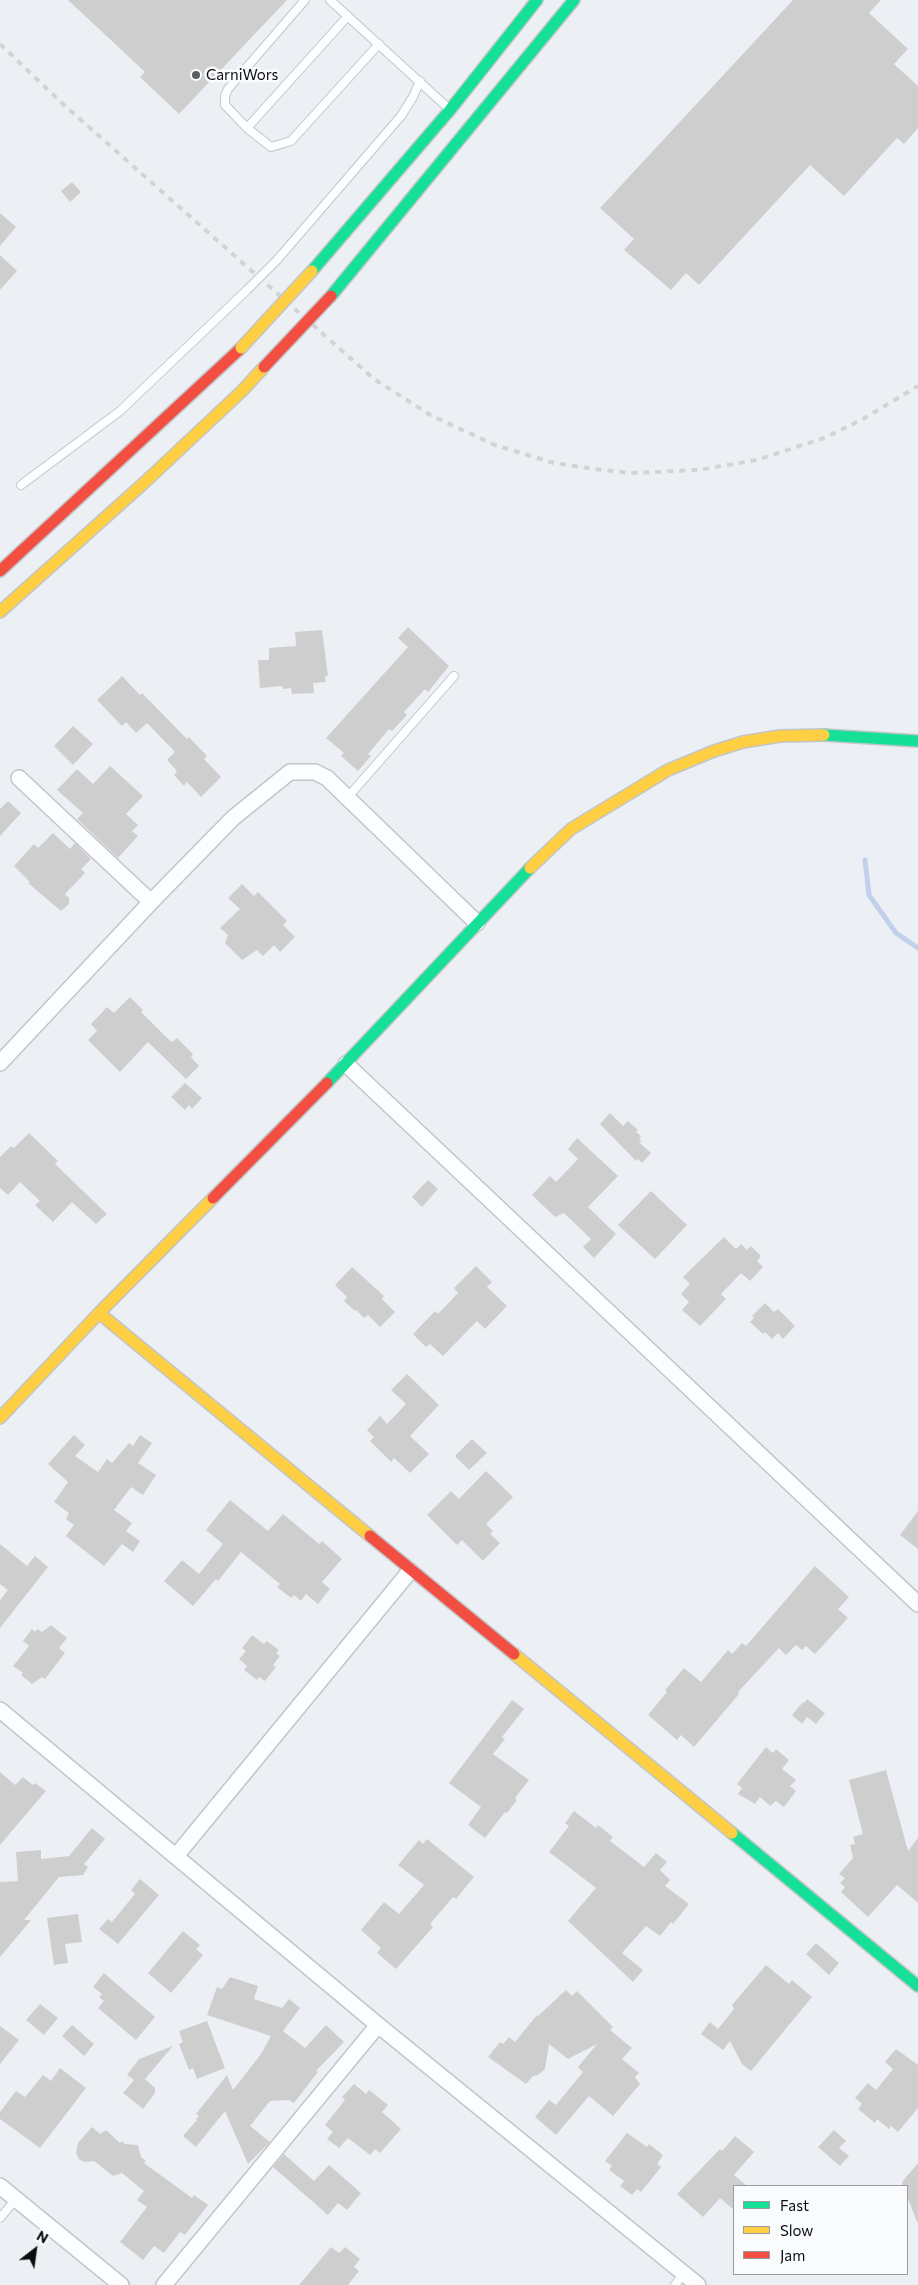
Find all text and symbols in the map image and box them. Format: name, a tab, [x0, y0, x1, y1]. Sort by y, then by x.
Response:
place label: CarniWors	[206, 66, 278, 84]
marker: CarniWors	[190, 69, 202, 81]
legend	[733, 2185, 908, 2275]
text: Fast	[780, 2196, 809, 2214]
text: Slow	[780, 2221, 813, 2239]
north arrow	[10, 2225, 60, 2275]
text: N	[34, 2227, 52, 2247]
text: Jam	[780, 2246, 805, 2264]

